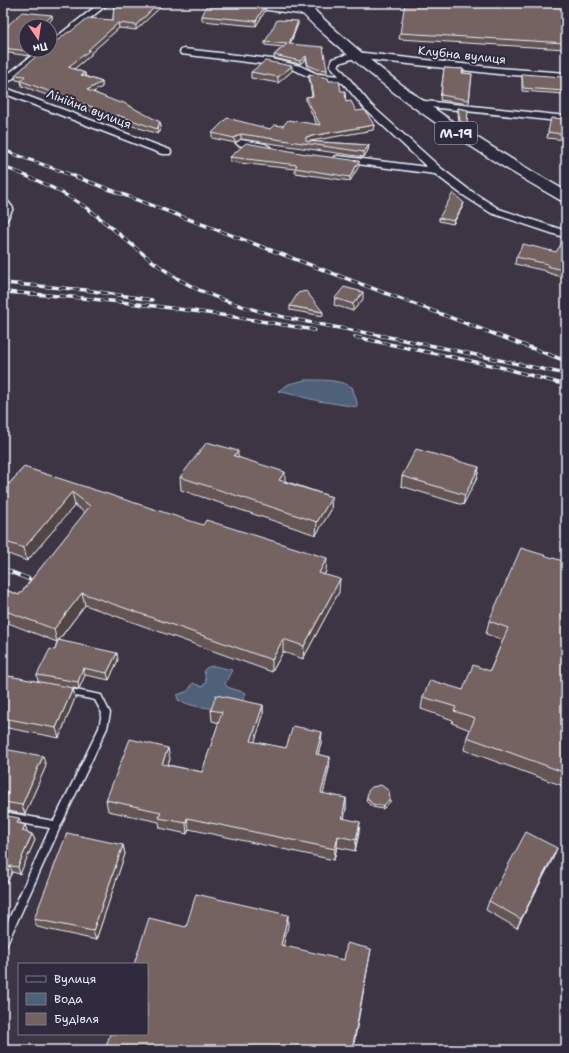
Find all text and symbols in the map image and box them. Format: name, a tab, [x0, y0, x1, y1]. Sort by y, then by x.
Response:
north arrow	[18, 18, 58, 58]
text: Пн	[31, 38, 49, 56]
street label: Клубна вулиця	[417, 42, 507, 68]
street label: Лінійна вулиця	[44, 86, 134, 132]
road number: М-19	[435, 122, 477, 144]
legend	[18, 963, 148, 1035]
text: Вулиця	[54, 971, 96, 987]
text: Вода	[54, 991, 83, 1007]
text: Будівля	[54, 1011, 99, 1027]

